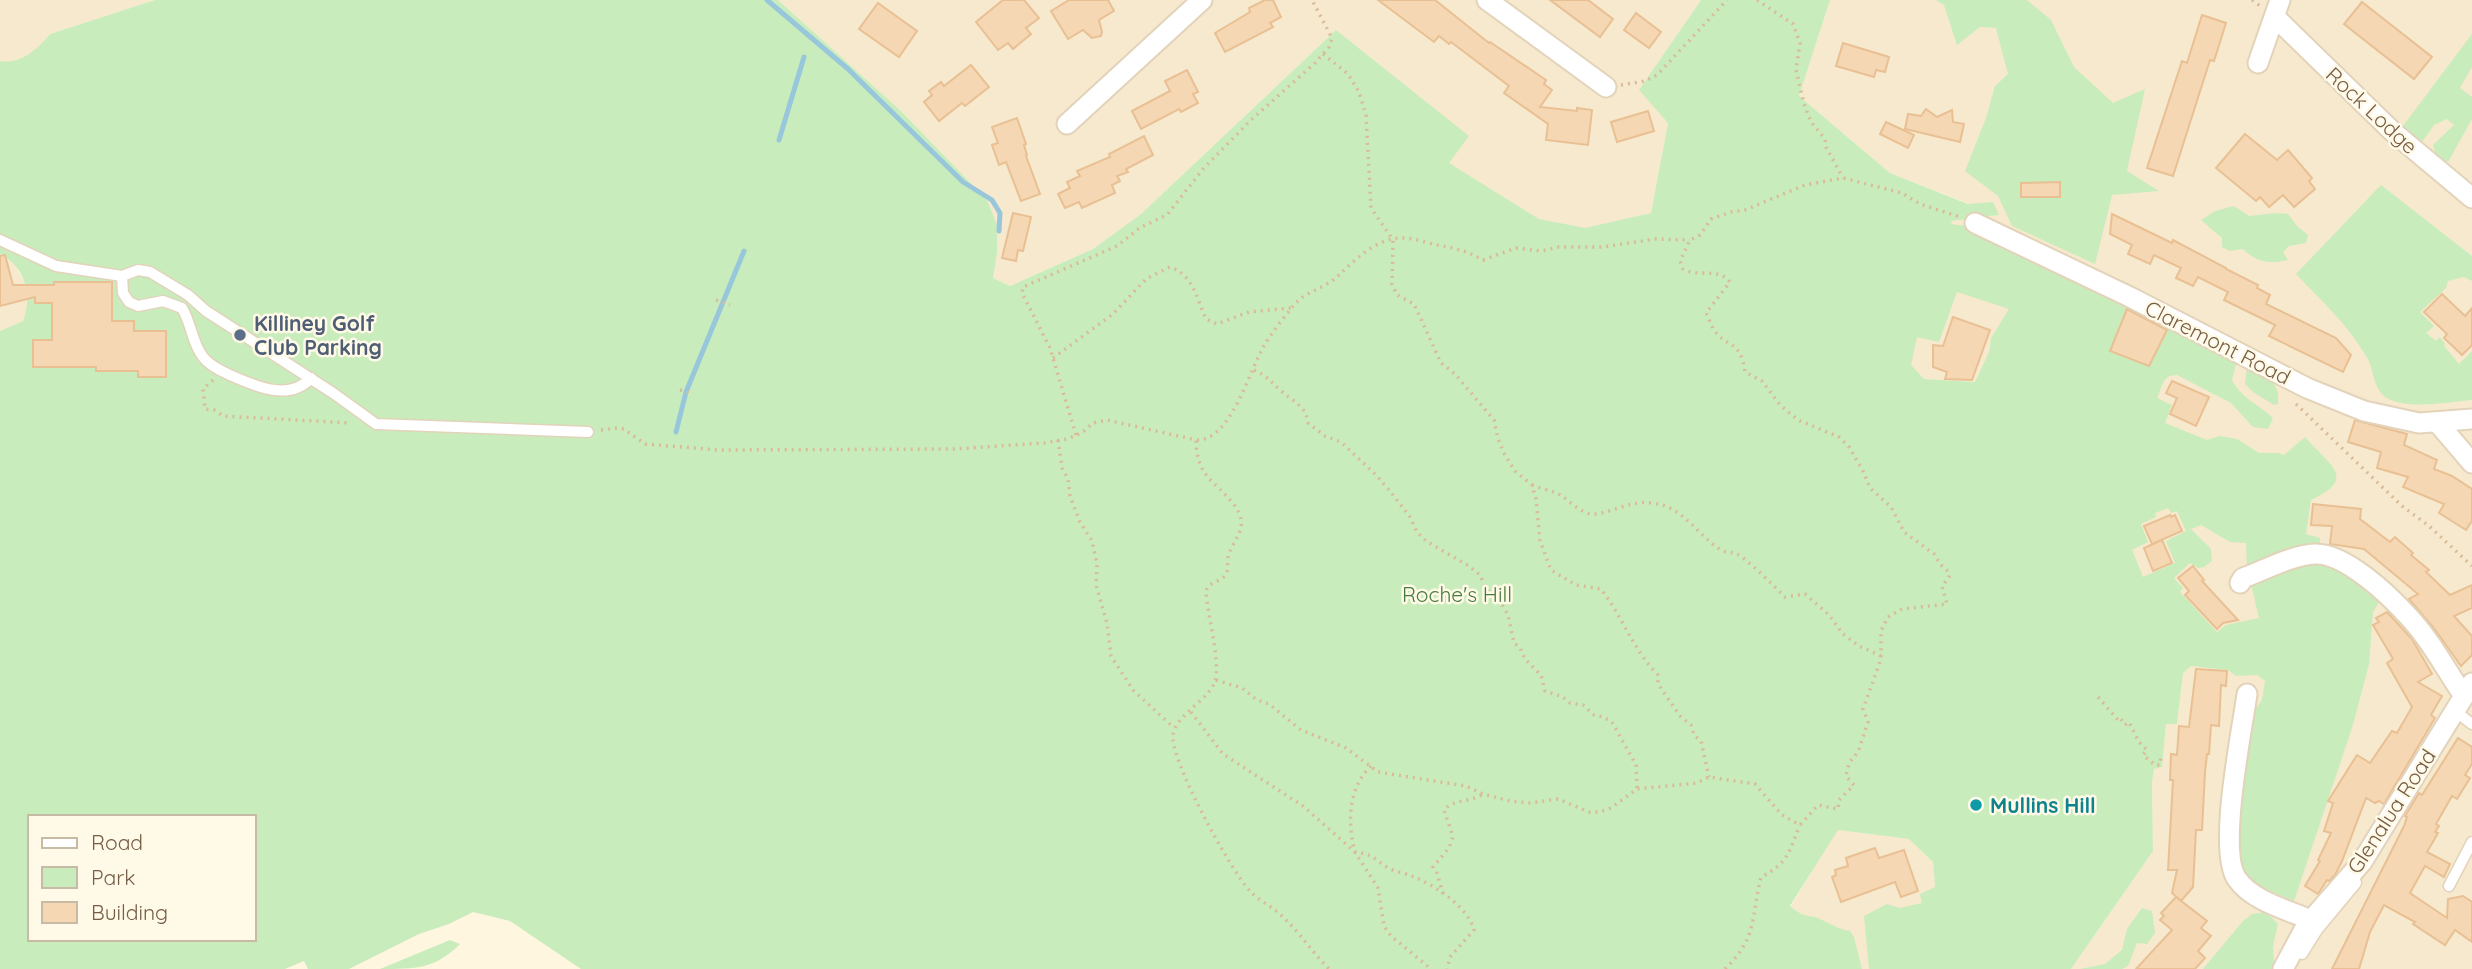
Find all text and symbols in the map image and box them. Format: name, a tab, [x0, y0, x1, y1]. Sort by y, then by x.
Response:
street label: Rock Lodge	[2321, 61, 2423, 159]
street label: Claremont Road	[2141, 294, 2295, 390]
place label: Killiney Golf Club Parking	[254, 310, 382, 360]
marker: Killiney Golf Club Parking	[232, 327, 248, 343]
park label: Roche's Hill	[1402, 581, 1512, 607]
street label: Glenalua Road	[2341, 744, 2441, 878]
place label: Mullins Hill	[1990, 792, 2096, 818]
marker: Mullins Hill	[1968, 797, 1984, 813]
legend	[28, 815, 256, 941]
text: Road	[91, 829, 143, 855]
text: Park	[91, 864, 135, 890]
text: Building	[91, 899, 168, 925]

